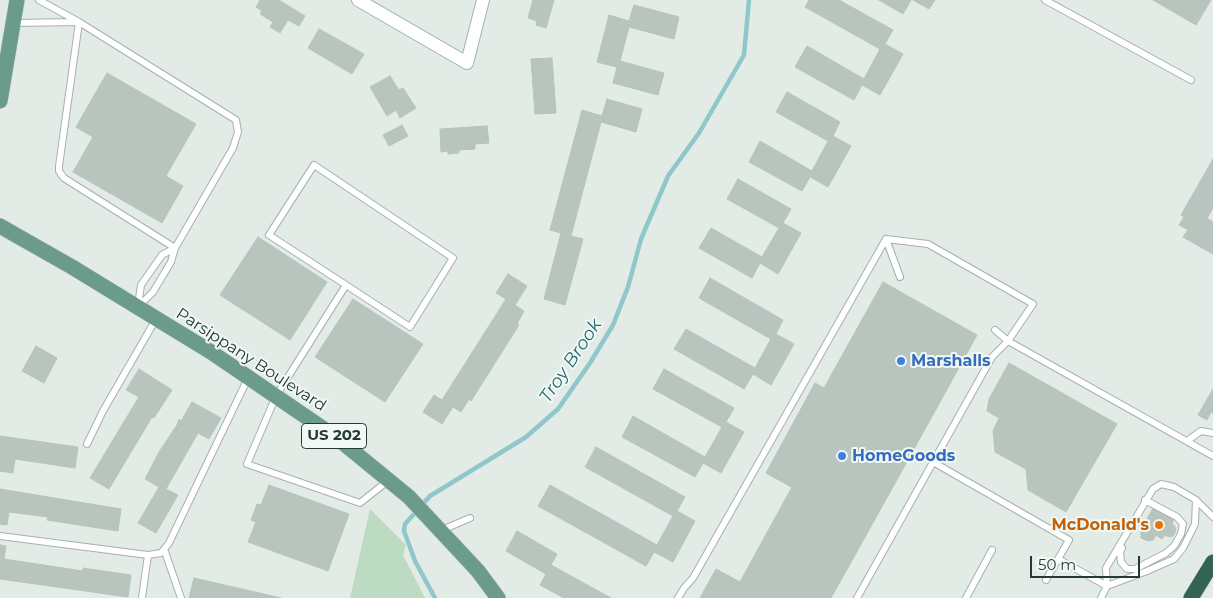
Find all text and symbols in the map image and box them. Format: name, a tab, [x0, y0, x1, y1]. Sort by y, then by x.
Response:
street label: Parsippany Boulevard	[172, 304, 330, 416]
water label: Troy Brook	[535, 315, 607, 407]
place label: Marshalls	[911, 351, 991, 371]
marker: Marshalls	[895, 355, 907, 367]
road number: US 202	[302, 424, 366, 448]
place label: HomeGoods	[852, 446, 955, 466]
marker: HomeGoods	[836, 450, 848, 462]
place label: McDonald's	[1052, 515, 1149, 535]
marker: McDonald's	[1153, 519, 1165, 531]
scale bar	[1033, 546, 1143, 578]
text: 50 m	[1038, 555, 1076, 574]

